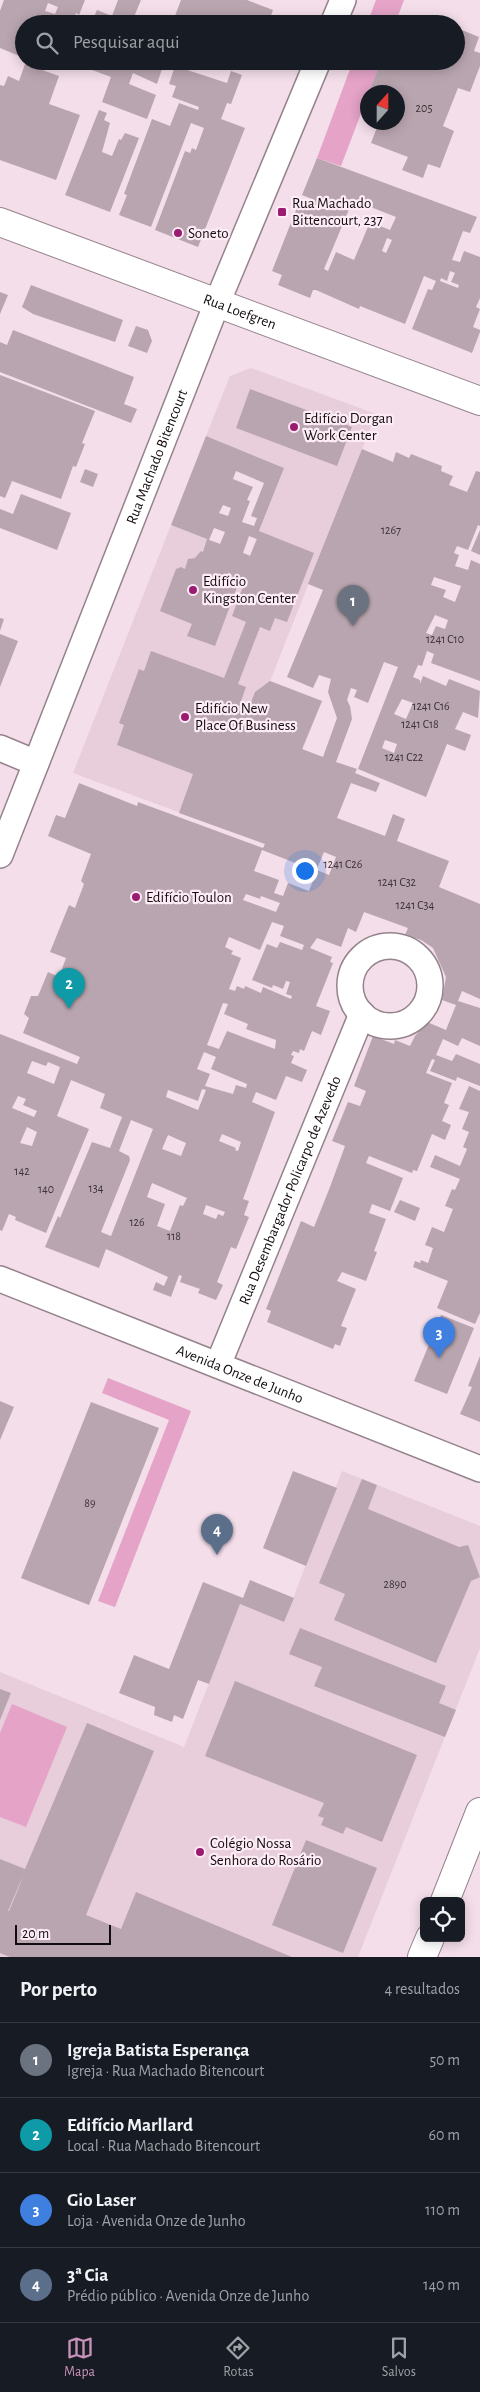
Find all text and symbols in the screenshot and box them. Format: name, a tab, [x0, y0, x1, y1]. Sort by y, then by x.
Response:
search box	[15, 15, 465, 70]
icon: search	[33, 29, 61, 57]
text: Pesquisar aqui	[73, 33, 179, 52]
north arrow	[360, 85, 405, 130]
house number: 205	[416, 102, 432, 114]
place label: Rua Machado Bittencourt, 237	[292, 196, 383, 228]
marker: Rua Machado Bittencourt, 237	[276, 206, 288, 218]
place label: Soneto	[188, 226, 229, 241]
marker: Soneto	[172, 227, 184, 239]
street label: Rua Loefgren	[201, 291, 278, 332]
street label: Rua Machado Bitencourt	[123, 387, 190, 526]
place label: Edifício Dorgan Work Center	[304, 411, 393, 443]
marker: Edifício Dorgan Work Center	[288, 421, 300, 433]
house number: 1267	[381, 524, 401, 536]
place label: Edifício Kingston Center	[203, 574, 296, 606]
marker: Edifício Kingston Center	[187, 584, 199, 596]
pin: 1	[337, 585, 369, 626]
house number: 1241 C10	[426, 633, 464, 645]
house number: 1241 C16	[412, 700, 450, 712]
place label: Edifício New Place Of Business	[195, 701, 296, 733]
marker: Edifício New Place Of Business	[179, 711, 191, 723]
house number: 1241 C18	[401, 718, 439, 730]
house number: 1241 C22	[385, 751, 424, 763]
your location	[292, 858, 318, 884]
house number: 1241 C26	[324, 858, 363, 870]
house number: 1241 C32	[378, 876, 417, 888]
place label: Edifício Toulon	[146, 890, 232, 905]
marker: Edifício Toulon	[130, 891, 142, 903]
house number: 1241 C34	[396, 899, 434, 911]
pin: 2	[53, 968, 85, 1009]
street label: Rua Desembargador Policarpo de Azevedo	[236, 1074, 343, 1307]
house number: 142	[14, 1165, 30, 1177]
house number: 134	[89, 1182, 104, 1194]
house number: 140	[38, 1183, 54, 1195]
house number: 126	[129, 1216, 145, 1228]
house number: 118	[167, 1230, 181, 1242]
pin: 3	[423, 1317, 455, 1358]
street label: Avenida Onze de Junho	[174, 1342, 305, 1406]
house number: 89	[84, 1497, 96, 1509]
pin: 4	[201, 1514, 233, 1555]
house number: 2890	[383, 1578, 407, 1590]
place label: Colégio Nossa Senhora do Rosário	[210, 1836, 321, 1868]
marker: Colégio Nossa Senhora do Rosário	[194, 1846, 206, 1858]
map controls	[420, 1897, 465, 1942]
button: locate	[420, 1897, 465, 1942]
scale bar	[15, 1922, 111, 1945]
text: 20 m	[22, 1927, 49, 1941]
text: Por perto	[20, 1979, 97, 2000]
text: 4 resultados	[385, 1981, 460, 1997]
text: Igreja Batista Esperança	[67, 2041, 250, 2060]
text: 1	[33, 2052, 39, 2068]
text: 50 m	[429, 2052, 460, 2068]
text: Igreja · Rua Machado Bitencourt	[67, 2063, 264, 2079]
text: Edifício Marllard	[67, 2116, 193, 2135]
text: 2	[32, 2127, 40, 2143]
text: 60 m	[429, 2127, 460, 2143]
text: Local · Rua Machado Bitencourt	[67, 2138, 260, 2154]
text: Gio Laser	[67, 2191, 136, 2210]
text: 3	[33, 2202, 39, 2218]
text: 110 m	[425, 2202, 460, 2218]
text: Loja · Avenida Onze de Junho	[67, 2213, 246, 2229]
text: 3ª Cia	[67, 2266, 108, 2285]
text: 4	[32, 2277, 40, 2293]
text: 140 m	[423, 2277, 460, 2293]
text: Prédio público · Avenida Onze de Junho	[67, 2288, 309, 2304]
tab: Mapa	[64, 2334, 95, 2381]
tab: Rotas	[223, 2334, 254, 2381]
tab: Salvos	[382, 2334, 416, 2381]

